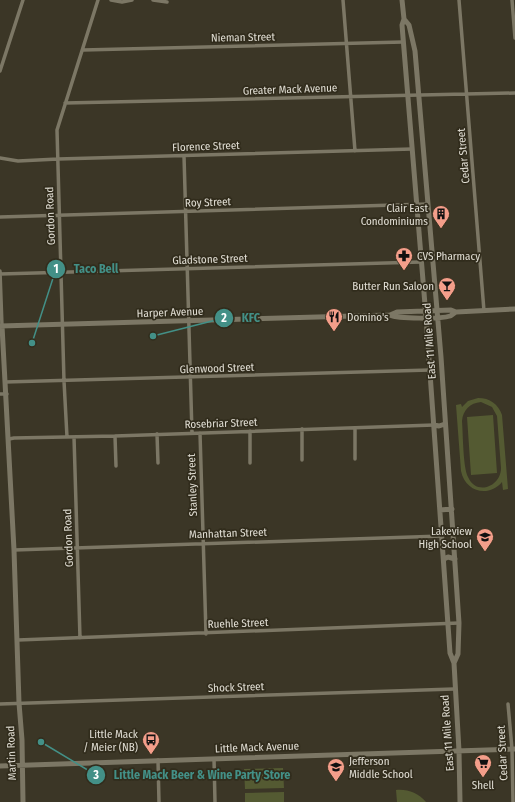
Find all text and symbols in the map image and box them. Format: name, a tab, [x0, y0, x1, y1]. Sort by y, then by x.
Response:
street label: Nieman Street	[211, 30, 276, 45]
street label: Greater Mack Avenue	[243, 81, 337, 98]
street label: Cedar Street	[455, 127, 472, 184]
street label: Florence Street	[172, 139, 240, 154]
street label: Gordon Road	[43, 187, 58, 245]
street label: Roy Street	[185, 195, 232, 210]
place label: Clair East Condominiums	[361, 202, 428, 228]
building icon: Clair East Condominiums	[431, 204, 451, 229]
pharmacy icon: CVS Pharmacy	[394, 246, 414, 271]
place label: CVS Pharmacy	[417, 250, 480, 263]
street label: Gladstone Street	[172, 252, 248, 267]
callout: Taco Bell	[46, 257, 126, 281]
text: 1	[53, 262, 59, 276]
text: Taco Bell	[74, 262, 119, 276]
bar icon: Butter Run Saloon	[437, 276, 457, 301]
place label: Butter Run Saloon	[352, 280, 434, 293]
street label: East 11 Mile Road	[420, 302, 439, 380]
street label: Harper Avenue	[136, 305, 204, 320]
callout: KFC	[214, 306, 268, 330]
restaurant icon: Domino's	[324, 307, 344, 332]
text: 2	[220, 311, 227, 325]
text: KFC	[242, 311, 261, 325]
place label: Domino's	[347, 311, 389, 324]
street label: Glenwood Street	[179, 361, 255, 376]
street label: Rosebriar Street	[184, 416, 258, 431]
street label: Stanley Street	[185, 453, 200, 517]
street label: Gordon Road	[61, 509, 76, 567]
place label: Lakeview High School	[419, 525, 472, 551]
street label: Manhattan Street	[189, 526, 268, 541]
school or university icon: Lakeview High School	[475, 527, 495, 552]
street label: Ruehle Street	[207, 616, 269, 631]
street label: Shock Street	[208, 680, 265, 695]
street label: East 11 Mile Road	[438, 694, 457, 772]
street label: Cedar Street	[495, 724, 510, 781]
street label: Martin Road	[4, 725, 19, 780]
place label: Little Mack / Meier (NB)	[83, 728, 139, 754]
bus stop icon: Little Mack / Meier (NB)	[141, 730, 161, 755]
street label: Little Mack Avenue	[215, 740, 299, 755]
supermarket icon: Shell	[473, 753, 493, 778]
place label: Jefferson Middle School	[349, 755, 413, 781]
school or university icon: Jefferson Middle School	[326, 757, 346, 782]
callout: Little Mack Beer & Wine Party Store	[86, 763, 298, 787]
text: 3	[92, 768, 99, 782]
text: Little Mack Beer & Wine Party Store	[114, 768, 290, 782]
place label: Shell	[472, 779, 494, 792]

